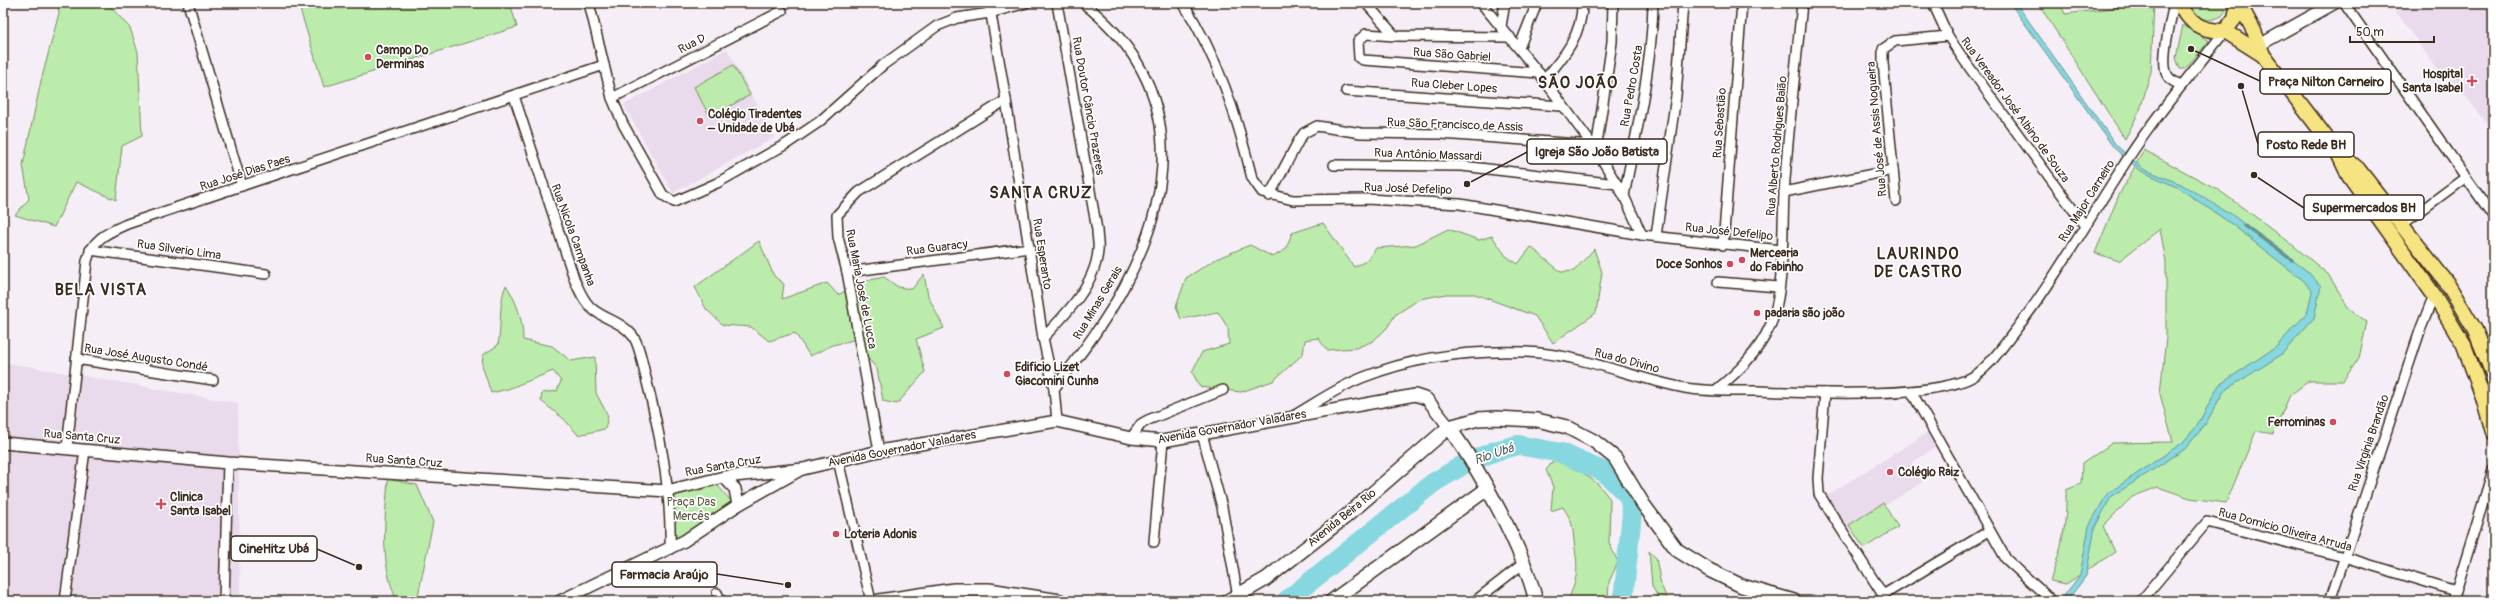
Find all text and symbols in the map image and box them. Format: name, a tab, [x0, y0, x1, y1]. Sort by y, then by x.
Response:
scale bar	[2350, 18, 2434, 44]
text: 50 m	[2356, 25, 2384, 40]
street label: Rua D	[676, 31, 709, 57]
street label: Rua Vereador José Albino de Souza	[1957, 34, 2073, 186]
street label: Rua Doutor Câncio Prazeres	[1068, 36, 1108, 177]
place label: Campo Do Derminas	[376, 43, 429, 72]
street label: Rua Pedro Costa	[1617, 44, 1647, 128]
street label: Rua São Gabriel	[1413, 45, 1492, 65]
marker: Campo Do Derminas	[363, 52, 373, 62]
street label: Rua José de Assis Nogueira	[1864, 60, 1890, 197]
place label: Hospital Santa Isabel	[2402, 67, 2463, 96]
callout: Praça Nilton Carneiro	[2260, 69, 2391, 94]
district label: SÃO JOÃO	[1538, 73, 1618, 93]
text: Praça Nilton Carneiro	[2268, 74, 2384, 90]
street label: Rua Alberto Rodrigues Baião	[1763, 75, 1791, 217]
marker: Hospital Santa Isabel	[2466, 75, 2478, 87]
street label: Rua Cleber Lopes	[1410, 76, 1498, 97]
street label: Rua Sebastião	[1710, 87, 1730, 159]
place label: Colégio Tiradentes – Unidade de Ubá	[707, 107, 802, 136]
street label: Rua São Francisco de Assis	[1387, 115, 1524, 135]
marker: Colégio Tiradentes – Unidade de Ubá	[695, 116, 705, 126]
callout: Posto Rede BH	[2258, 132, 2354, 157]
text: Posto Rede BH	[2266, 137, 2346, 153]
callout: Igreja São João Batista	[1527, 139, 1667, 164]
text: Igreja São João Batista	[1535, 144, 1659, 160]
street label: Rua Antônio Massardi	[1374, 146, 1482, 164]
street label: Rua José Dias Paes	[198, 151, 293, 195]
street label: Rua Major Carneiro	[2056, 157, 2119, 245]
street label: Rua José Defelipo	[1364, 180, 1453, 198]
street label: Rua Nicola Campanha	[548, 182, 599, 288]
district label: SANTA CRUZ	[989, 183, 1093, 203]
callout: Supermercados BH	[2304, 195, 2424, 220]
text: Supermercados BH	[2312, 200, 2416, 216]
street label: Rua Esperanto	[1029, 217, 1055, 291]
street label: Rua José Defelipo	[1684, 220, 1774, 244]
street label: Rua Maria José de Lucca	[842, 228, 880, 351]
street label: Rua Silverio Lima	[136, 237, 222, 263]
street label: Rua Guaracy	[905, 237, 969, 259]
district label: LAURINDO DE CASTRO	[1874, 244, 1962, 282]
place label: Mercearia do Fabinho	[1750, 246, 1804, 275]
marker: Mercearia do Fabinho	[1737, 255, 1747, 265]
place label: Doce Sonhos	[1656, 257, 1723, 272]
marker: Doce Sonhos	[1725, 259, 1735, 269]
street label: Rua Minas Gerais	[1070, 263, 1126, 343]
district label: BELA VISTA	[55, 280, 147, 300]
place label: padaria são joão	[1765, 306, 1845, 321]
marker: padaria são joão	[1752, 308, 1762, 318]
street label: Rua José Augusto Condé	[83, 341, 209, 375]
street label: Rua do Divino	[1593, 345, 1662, 377]
place label: Edificio Lizet Giacomini Cunha	[1015, 360, 1099, 389]
marker: Edificio Lizet Giacomini Cunha	[1002, 369, 1012, 379]
street label: Rua Virginia Brandão	[2345, 392, 2393, 493]
street label: Avenida Governador Valadares	[1157, 406, 1308, 447]
place label: Ferrominas	[2267, 415, 2326, 430]
marker: Ferrominas	[2328, 417, 2338, 427]
street label: Rua Santa Cruz	[43, 426, 121, 448]
street label: Avenida Governador Valadares	[827, 427, 978, 471]
water label: Rio Ubá	[1472, 440, 1517, 468]
street label: Rua Santa Cruz	[365, 451, 443, 471]
street label: Rua Santa Cruz	[684, 452, 762, 480]
place label: Colégio Raiz	[1898, 465, 1960, 480]
marker: Colégio Raiz	[1885, 467, 1895, 477]
street label: Avenida Beira Rio	[1305, 485, 1380, 550]
place label: Clinica Santa Isabel	[170, 490, 231, 519]
park label: Praça Das Mercês	[666, 495, 716, 524]
marker: Clinica Santa Isabel	[155, 498, 167, 510]
street label: Rua Domicio Oliveira Arruda	[2217, 505, 2354, 555]
place label: Loteria Adonis	[844, 527, 917, 542]
marker: Loteria Adonis	[831, 529, 841, 539]
callout: CineHitz Ubá	[231, 536, 317, 561]
text: CineHitz Ubá	[239, 541, 309, 557]
callout: Farmacia Araújo	[612, 562, 717, 587]
text: Farmacia Araújo	[620, 567, 708, 583]

